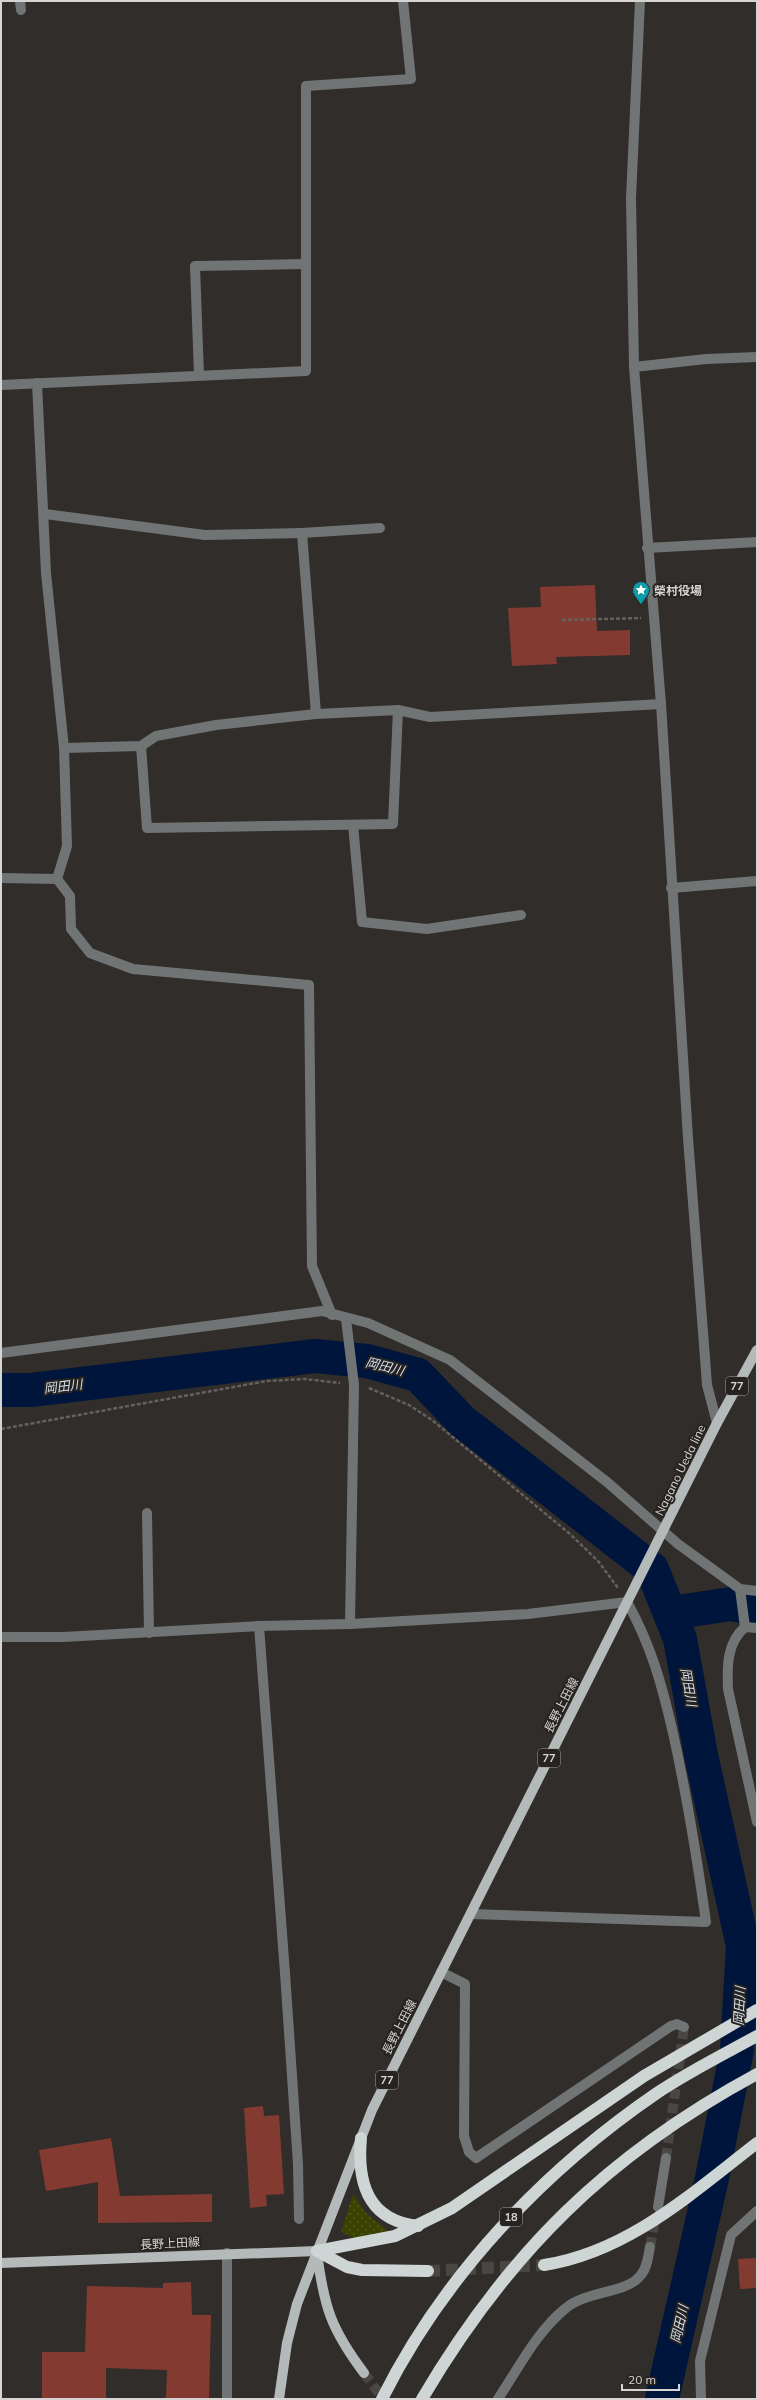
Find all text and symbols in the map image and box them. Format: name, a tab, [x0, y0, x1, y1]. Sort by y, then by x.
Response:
place icon: 榮村役場	[631, 580, 651, 605]
place label: 榮村役場	[654, 583, 702, 598]
water label: 岡田川	[364, 1354, 408, 1379]
water label: 岡田川	[43, 1375, 85, 1396]
road number: 77	[726, 1377, 748, 1395]
street label: Nagano Ueda line	[651, 1422, 709, 1518]
water label: 岡田川	[678, 1666, 701, 1710]
street label: 長野上田線	[541, 1675, 581, 1735]
road number: 77	[538, 1749, 560, 1767]
water label: 岡田川	[730, 1984, 748, 2026]
street label: 長野上田線	[379, 1997, 419, 2057]
road number: 77	[376, 2071, 398, 2089]
road number: 18	[500, 2208, 522, 2226]
street label: 長野上田線	[140, 2234, 200, 2252]
water label: 岡田川	[667, 2301, 692, 2345]
scale bar	[622, 2366, 679, 2392]
text: 20 m	[628, 2372, 656, 2387]

